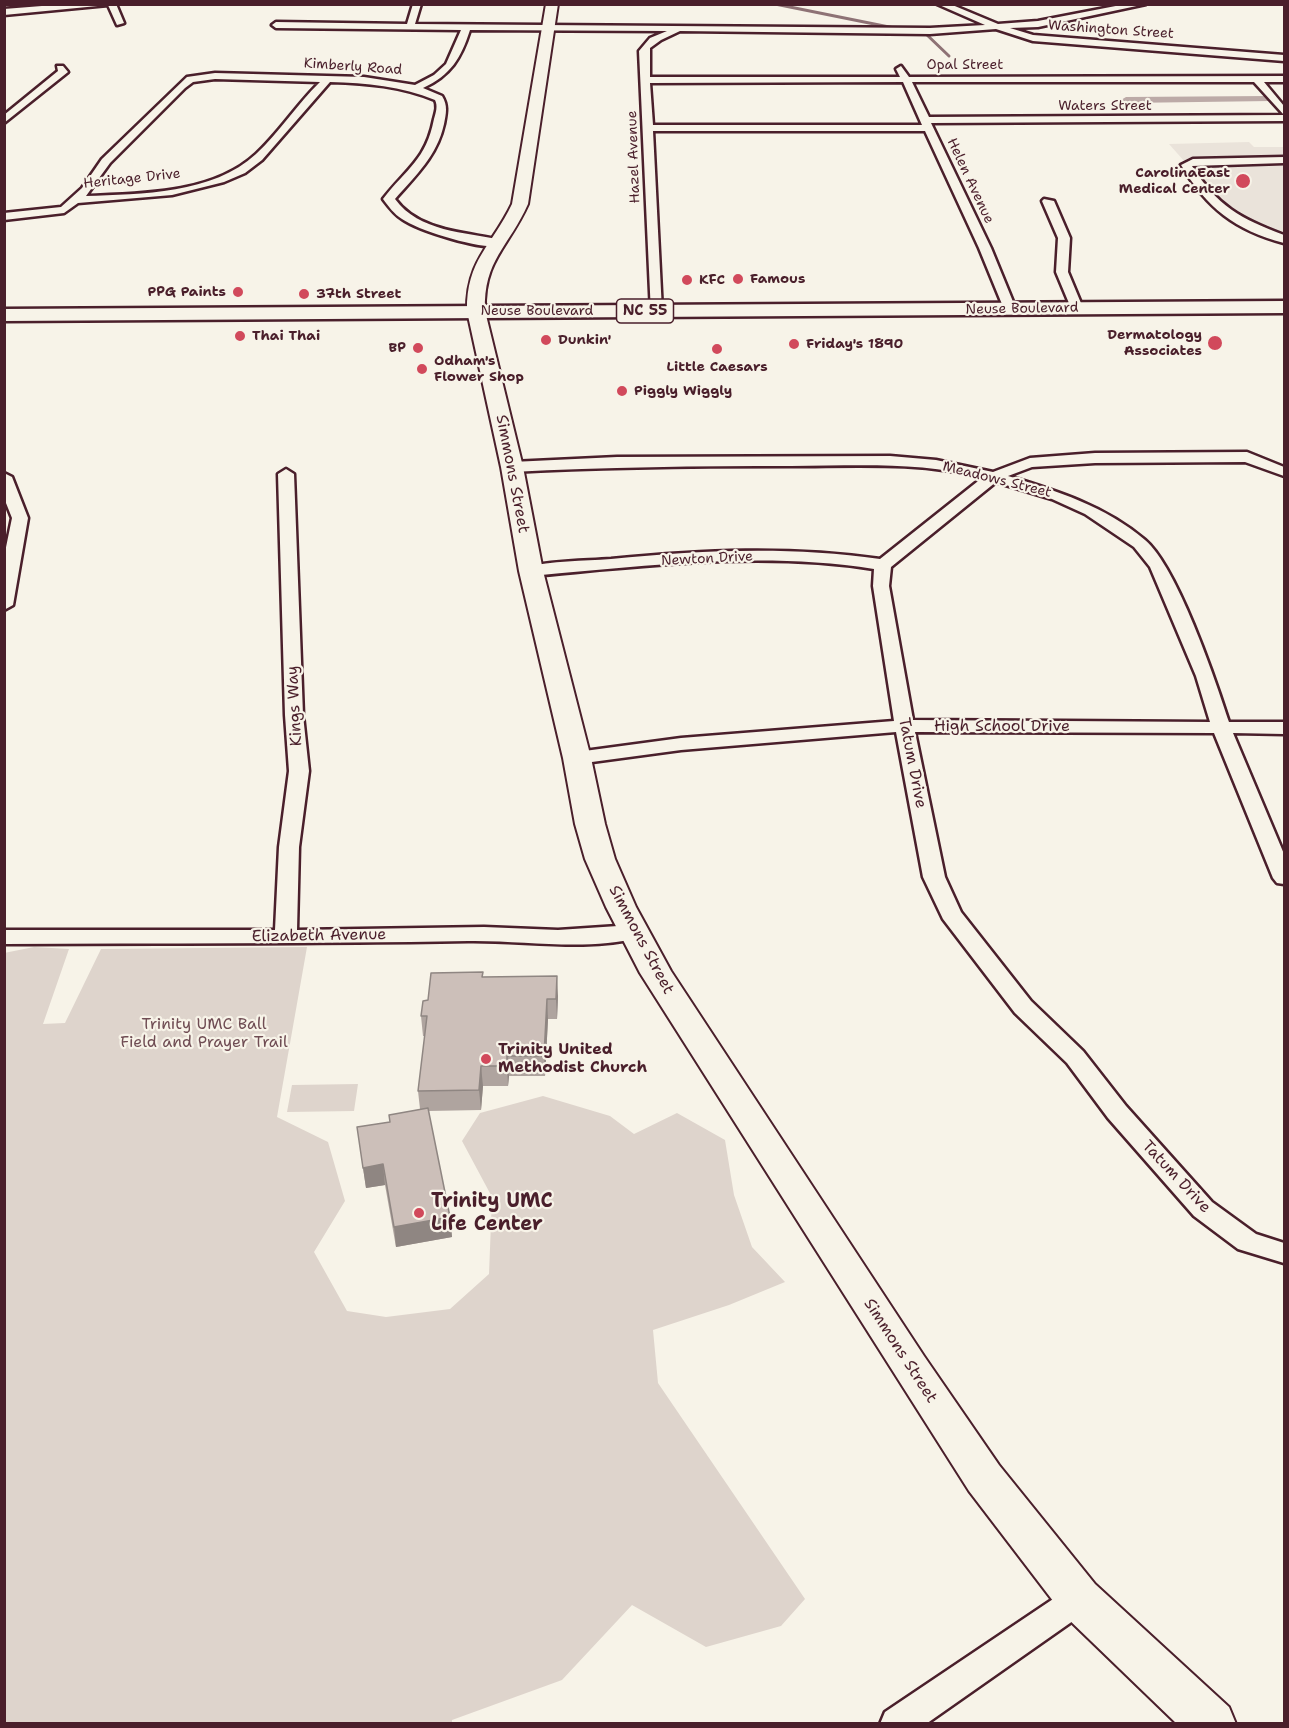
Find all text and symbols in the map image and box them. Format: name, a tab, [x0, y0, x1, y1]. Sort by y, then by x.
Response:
street label: Washington Street	[1047, 17, 1175, 43]
street label: Kimberly Road	[303, 55, 403, 79]
street label: Opal Street	[927, 57, 1003, 73]
street label: Waters Street	[1058, 98, 1152, 114]
street label: Hazel Avenue	[624, 110, 644, 204]
street label: Helen Avenue	[943, 136, 997, 226]
place label: CarolinaEast Medical Center	[1119, 165, 1230, 198]
street label: Heritage Drive	[83, 166, 181, 192]
marker: CarolinaEast Medical Center	[1234, 172, 1252, 190]
place label: Famous	[750, 271, 805, 287]
place label: KFC	[699, 272, 725, 288]
marker: Famous	[731, 272, 745, 286]
marker: KFC	[680, 273, 694, 287]
place label: PPG Paints	[147, 284, 226, 300]
marker: PPG Paints	[231, 285, 245, 299]
place label: 37th Street	[316, 286, 401, 302]
marker: 37th Street	[297, 287, 311, 301]
road number: NC 55	[616, 299, 674, 323]
street label: Neuse Boulevard	[965, 300, 1079, 318]
street label: Neuse Boulevard	[481, 303, 593, 319]
place label: Dermatology Associates	[1107, 327, 1202, 360]
place label: Thai Thai	[252, 328, 320, 344]
marker: Thai Thai	[233, 329, 247, 343]
place label: Dunkin'	[558, 332, 611, 348]
marker: Dunkin'	[539, 333, 553, 347]
marker: Dermatology Associates	[1206, 334, 1224, 352]
place label: Friday's 1890	[806, 336, 903, 352]
marker: Friday's 1890	[787, 337, 801, 351]
place label: BP	[388, 340, 406, 356]
marker: BP	[411, 341, 425, 355]
marker: Little Caesars	[710, 342, 724, 356]
place label: Odham's Flower Shop	[434, 353, 524, 386]
place label: Little Caesars	[666, 359, 768, 375]
marker: Odham's Flower Shop	[415, 362, 429, 376]
place label: Piggly Wiggly	[634, 383, 732, 399]
marker: Piggly Wiggly	[615, 384, 629, 398]
street label: Simmons Street	[491, 413, 533, 535]
street label: Meadows Street	[941, 458, 1053, 502]
street label: Newton Drive	[661, 548, 753, 570]
street label: Kings Way	[283, 665, 307, 747]
street label: Tatum Drive	[894, 716, 930, 810]
street label: High School Drive	[934, 717, 1070, 737]
street label: Simmons Street	[604, 882, 678, 998]
street label: Elizabeth Avenue	[252, 925, 386, 947]
park label: Trinity UMC Ball Field and Prayer Trail	[120, 1015, 288, 1053]
place label: Trinity United Methodist Church	[498, 1040, 647, 1078]
marker: Trinity United Methodist Church	[479, 1052, 493, 1066]
street label: Tatum Drive	[1138, 1137, 1214, 1217]
place label: Trinity UMC Life Center	[431, 1190, 553, 1237]
marker: Trinity UMC Life Center	[412, 1206, 426, 1220]
street label: Simmons Street	[859, 1295, 941, 1407]

